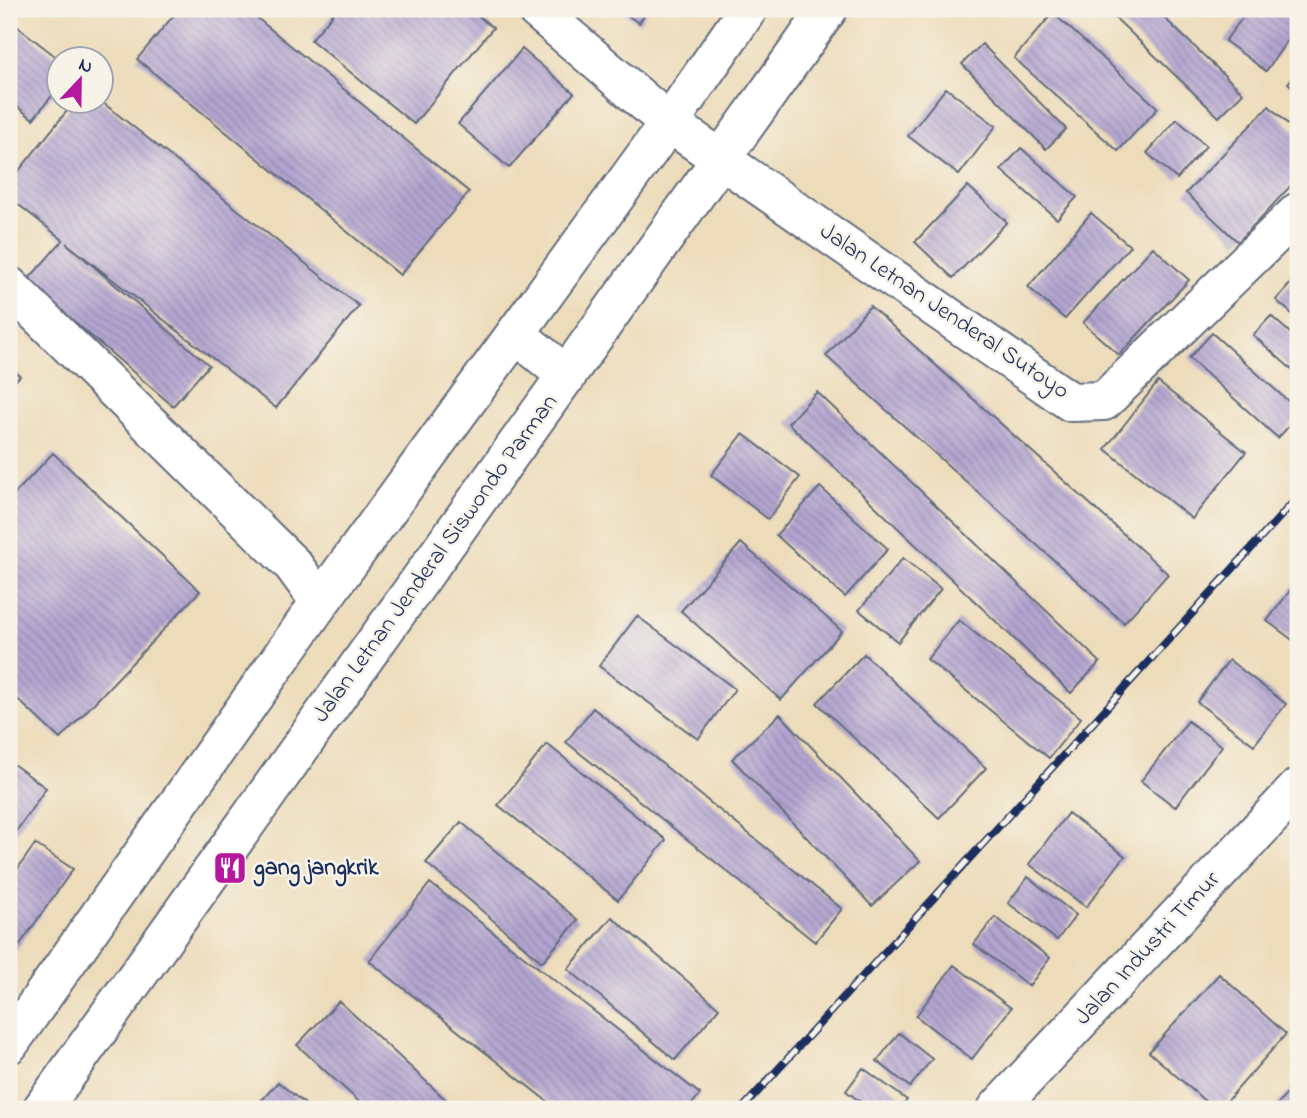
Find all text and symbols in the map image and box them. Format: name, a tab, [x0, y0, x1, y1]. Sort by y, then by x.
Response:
north arrow	[46, 46, 116, 116]
text: N	[74, 52, 97, 82]
street label: Jalan Letnan Jenderal Sutoyo	[811, 215, 1076, 410]
street label: Jalan Letnan Jenderal Siswondo Parman	[305, 387, 567, 731]
restaurant icon: gang jangkrik	[211, 849, 249, 887]
place label: gang jangkrik	[253, 851, 379, 887]
street label: Jalan Industri Timur	[1067, 864, 1229, 1034]

